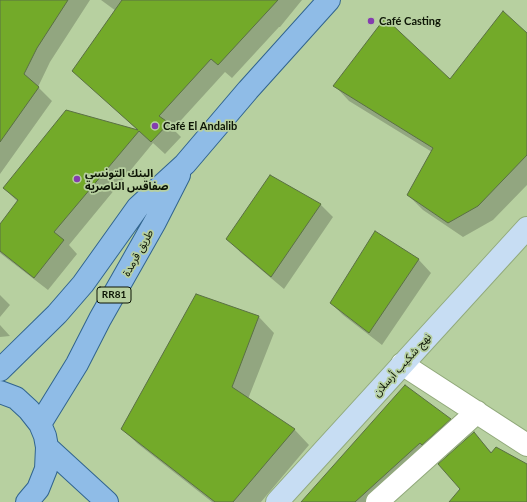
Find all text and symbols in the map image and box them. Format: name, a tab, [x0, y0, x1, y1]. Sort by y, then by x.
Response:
place label: Café Casting	[379, 14, 441, 28]
marker: Café Casting	[366, 16, 376, 26]
place label: Café El Andalib	[163, 119, 237, 133]
marker: Café El Andalib	[150, 121, 160, 131]
place label: البنك التونسي صفاقس الناصرية	[85, 166, 168, 192]
marker: البنك التونسي صفاقس الناصرية	[72, 174, 82, 184]
street label: طريق قرمدة	[120, 227, 156, 279]
road number: RR81	[97, 287, 131, 303]
street label: نهج شكيب أرسلان	[370, 331, 434, 399]

